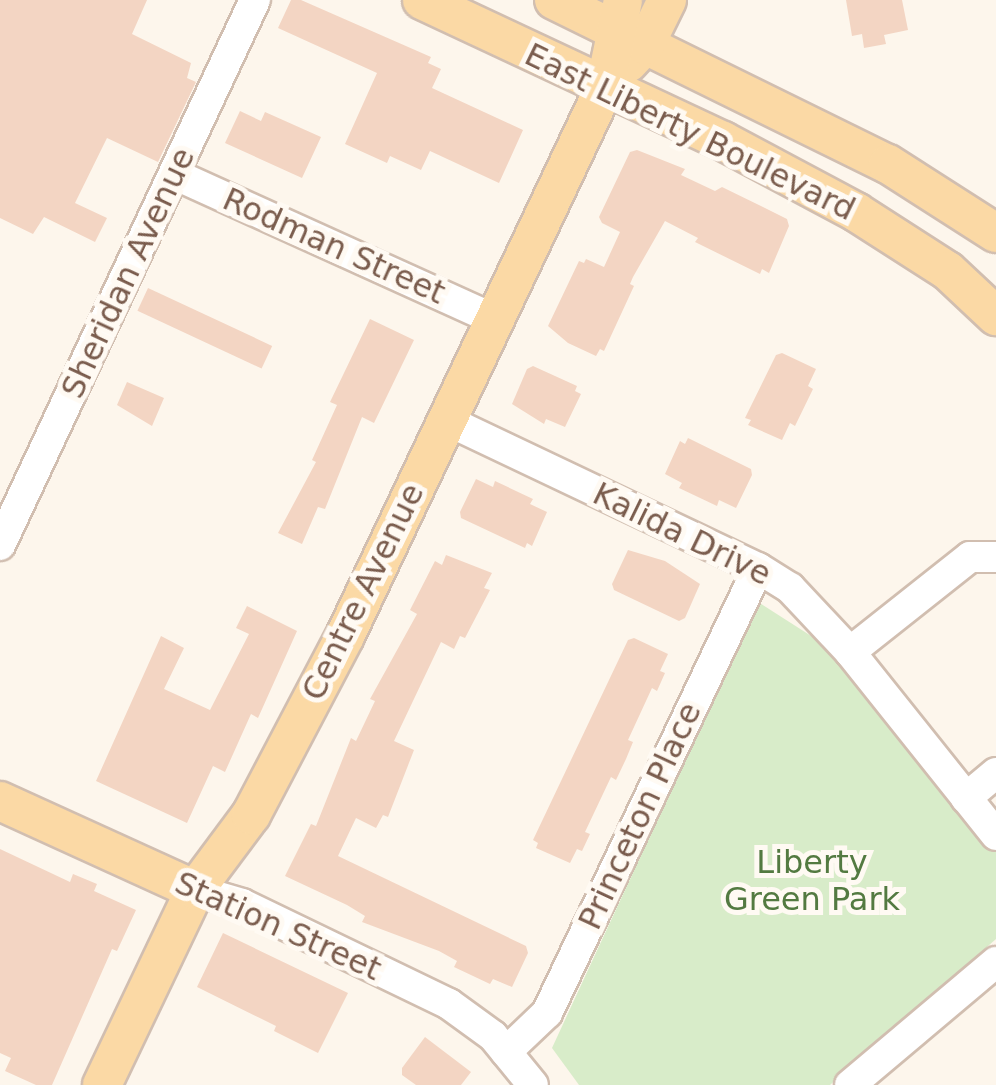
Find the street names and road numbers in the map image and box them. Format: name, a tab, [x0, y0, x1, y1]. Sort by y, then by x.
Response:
street label: East Liberty Boulevard	[519, 35, 861, 229]
street label: Sheridan Avenue	[53, 142, 203, 404]
street label: Rodman Street	[217, 180, 451, 312]
street label: Kalida Drive	[587, 474, 777, 594]
street label: Centre Avenue	[294, 477, 432, 707]
street label: Princeton Place	[571, 696, 709, 936]
street label: Station Street	[169, 863, 387, 989]

